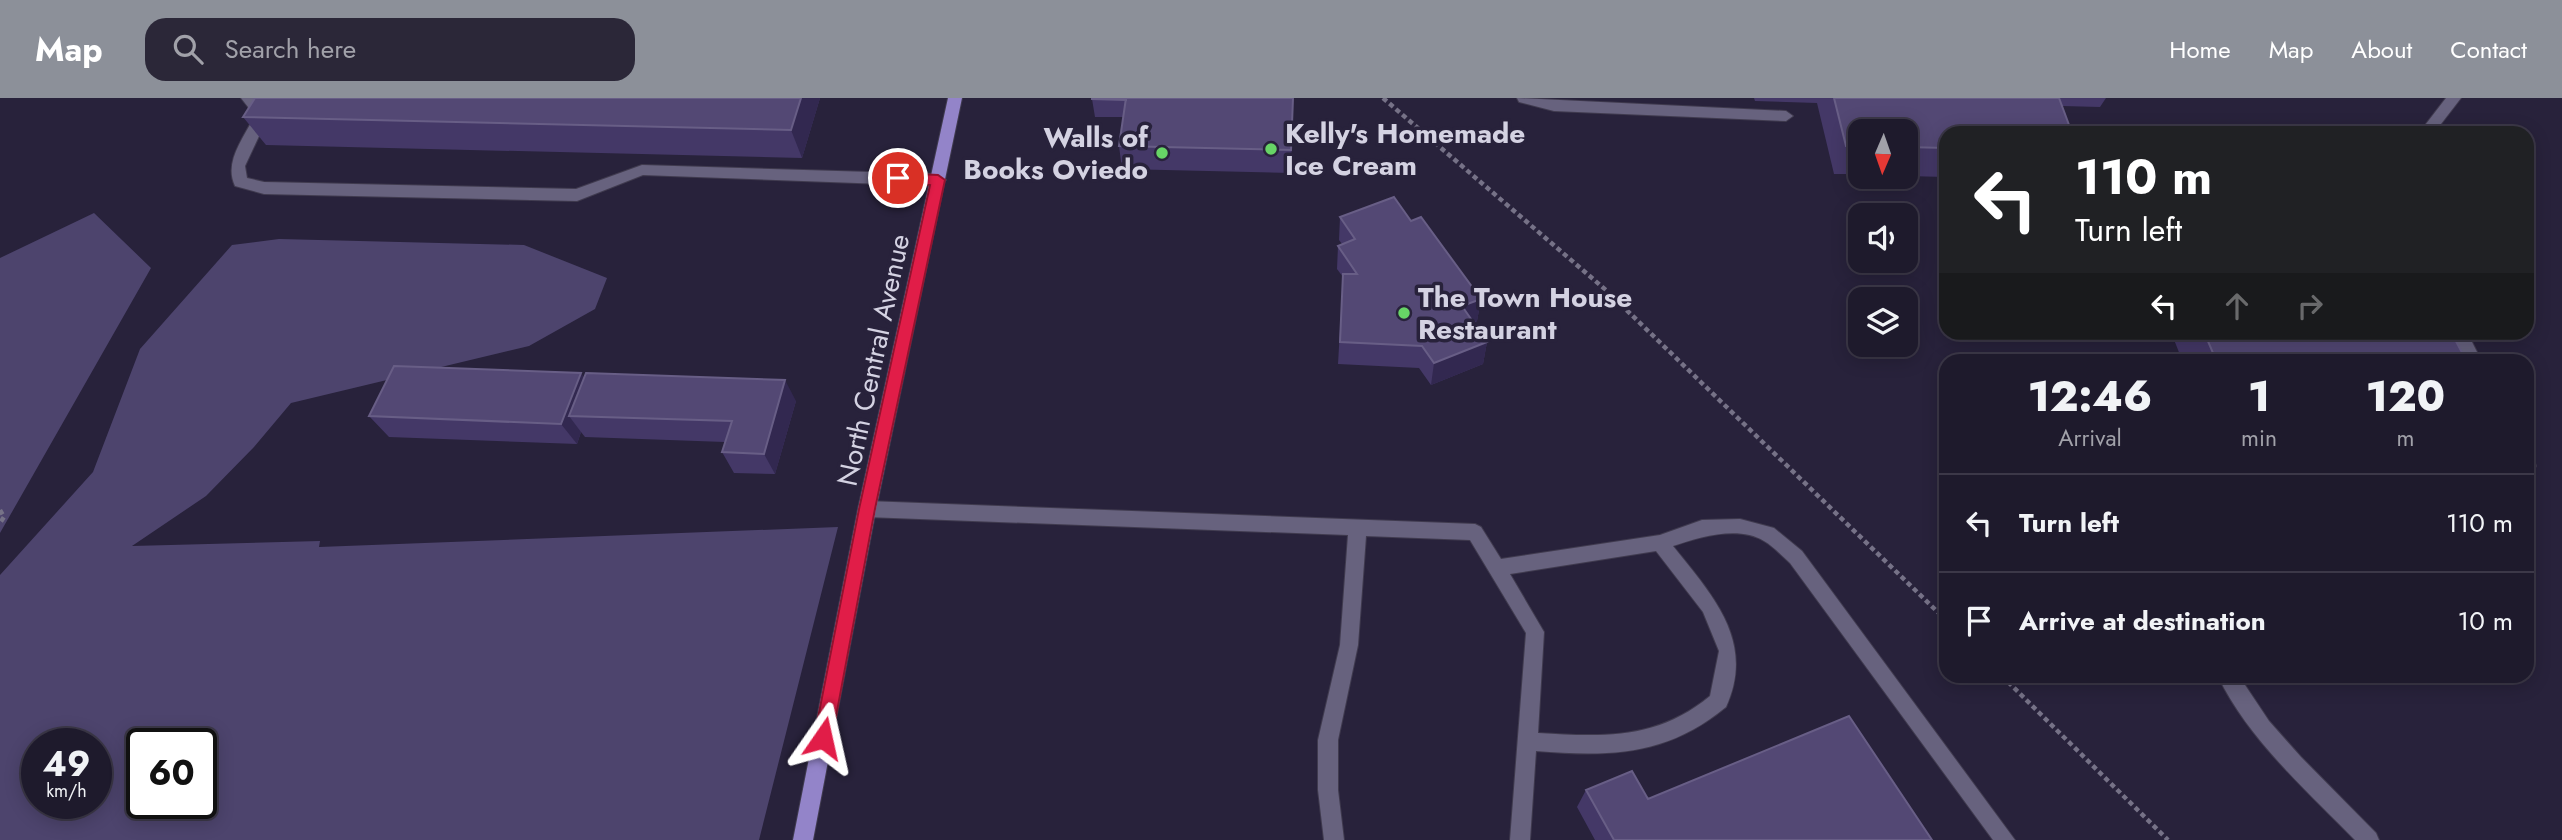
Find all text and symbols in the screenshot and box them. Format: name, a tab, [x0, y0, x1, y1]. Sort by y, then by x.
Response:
search box	[145, 18, 635, 81]
text: Map	[35, 26, 103, 73]
icon: search	[169, 30, 207, 68]
text: Search here	[225, 30, 356, 68]
text: Home	[2169, 32, 2231, 67]
text: Map	[2269, 32, 2313, 67]
text: About	[2351, 32, 2412, 67]
text: Contact	[2450, 32, 2527, 67]
place label: Kelly's Homemade Ice Cream	[1285, 113, 1525, 186]
place label: Walls of Books Oviedo	[963, 117, 1149, 190]
north arrow	[1848, 119, 1918, 189]
map controls	[1848, 119, 1918, 357]
marker: Kelly's Homemade Ice Cream	[1263, 141, 1279, 157]
text: 110 m	[2075, 142, 2212, 212]
marker: Walls of Books Oviedo	[1154, 145, 1170, 161]
pin	[868, 148, 928, 208]
icon: left	[1960, 154, 2051, 245]
icon: arrive	[879, 159, 917, 197]
button: sound	[1848, 203, 1918, 273]
text: Turn left	[2075, 207, 2182, 253]
street label: North Central Avenue	[827, 230, 920, 490]
place label: The Town House Restaurant	[1418, 277, 1632, 350]
button: layers	[1848, 287, 1918, 357]
icon: left	[2145, 287, 2183, 325]
icon: ahead	[2218, 287, 2256, 325]
icon: right	[2291, 287, 2329, 325]
marker: The Town House Restaurant	[1396, 305, 1412, 321]
text: 12:46	[2028, 366, 2152, 427]
text: 1	[2248, 366, 2270, 427]
text: 120	[2366, 366, 2445, 427]
text: Arrival	[2058, 421, 2122, 455]
text: min	[2241, 421, 2277, 455]
text: m	[2397, 421, 2415, 455]
icon: left	[1960, 504, 1998, 542]
text: Turn left	[2019, 504, 2119, 542]
text: 110 m	[2446, 504, 2513, 542]
icon: arrive	[1960, 602, 1998, 640]
text: Arrive at destination	[2019, 602, 2266, 640]
text: 10 m	[2458, 602, 2513, 640]
position arrow	[786, 701, 860, 775]
speed limit sign: 60	[126, 728, 217, 819]
text: 49	[43, 739, 90, 789]
text: km/h	[46, 778, 87, 804]

